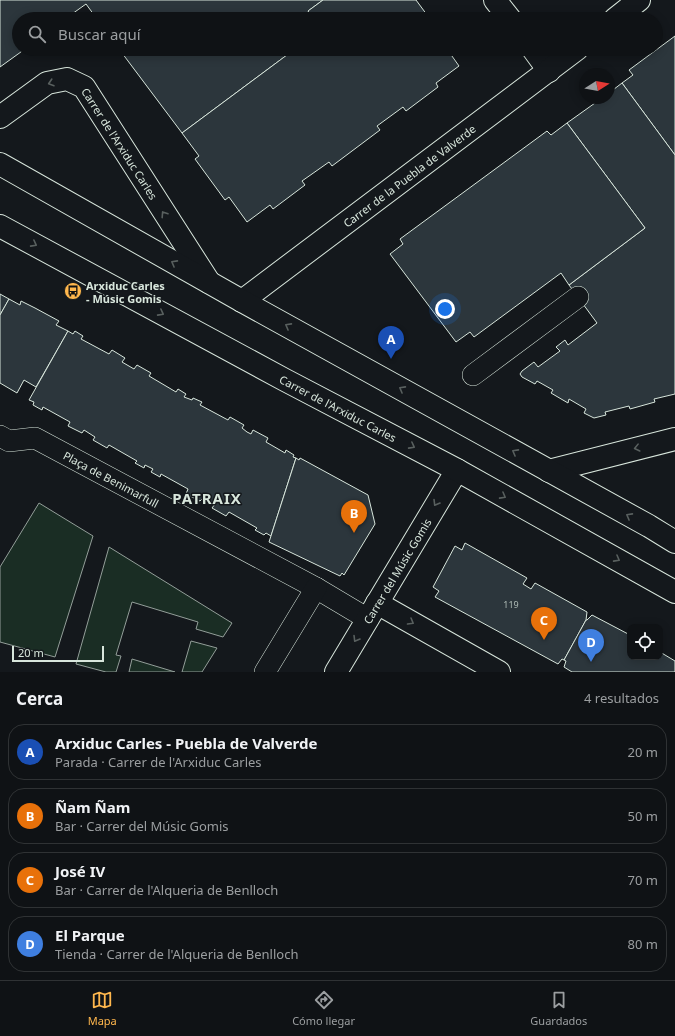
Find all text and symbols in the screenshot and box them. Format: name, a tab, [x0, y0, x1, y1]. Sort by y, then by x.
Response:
search box	[12, 12, 663, 56]
icon: search	[26, 23, 48, 45]
text: Buscar aquí	[58, 24, 141, 44]
north arrow	[579, 68, 615, 104]
one-way arrow	[47, 78, 54, 87]
street label: Carrer de l'Arxiduc Carles	[79, 84, 161, 202]
street label: Carrer de la Puebla de Valverde	[340, 121, 478, 230]
one-way arrow	[162, 211, 169, 218]
one-way arrow	[30, 240, 37, 247]
one-way arrow	[171, 260, 178, 267]
place label: Arxiduc Carles - Músic Gomis	[86, 278, 165, 306]
bus stop icon: Arxiduc Carles - Músic Gomis	[63, 281, 83, 301]
your location	[435, 299, 455, 319]
one-way arrow	[157, 308, 164, 315]
one-way arrow	[285, 324, 292, 331]
pin: A	[378, 326, 404, 359]
street label: Carrer de l'Arxiduc Carles	[277, 371, 399, 445]
one-way arrow	[398, 386, 406, 394]
one-way arrow	[407, 442, 415, 449]
one-way arrow	[634, 444, 640, 452]
street label: Plaça de Benimarfull	[61, 447, 162, 510]
one-way arrow	[512, 450, 519, 457]
district label: PATRAIX	[172, 488, 242, 508]
one-way arrow	[499, 491, 506, 498]
one-way arrow	[434, 499, 441, 506]
pin: B	[341, 500, 367, 533]
one-way arrow	[626, 513, 633, 520]
street label: Carrer del Músic Gomis	[359, 515, 434, 626]
one-way arrow	[612, 554, 620, 562]
house number: 119	[503, 598, 519, 611]
pin: C	[531, 607, 557, 640]
one-way arrow	[406, 618, 414, 625]
map controls	[627, 624, 663, 660]
button: locate	[627, 624, 663, 660]
pin: D	[578, 629, 604, 662]
one-way arrow	[353, 635, 360, 642]
scale bar	[12, 644, 104, 663]
text: 20 m	[18, 645, 44, 660]
text: Cerca	[16, 687, 63, 710]
text: 4 resultados	[584, 689, 659, 707]
text: Arxiduc Carles - Puebla de Valverde	[55, 733, 317, 753]
text: A	[26, 743, 35, 761]
text: 20 m	[628, 743, 658, 761]
text: Parada · Carrer de l'Arxiduc Carles	[55, 753, 262, 771]
text: Ñam Ñam	[55, 797, 130, 817]
text: B	[26, 807, 34, 825]
text: 50 m	[628, 807, 658, 825]
text: Bar · Carrer del Músic Gomis	[55, 817, 229, 835]
text: José IV	[55, 861, 105, 881]
text: C	[26, 871, 34, 889]
text: 70 m	[628, 871, 658, 889]
text: Bar · Carrer de l'Alqueria de Benlloch	[55, 881, 278, 899]
text: El Parque	[55, 925, 125, 945]
text: D	[25, 935, 35, 953]
text: 80 m	[628, 935, 658, 953]
text: Tienda · Carrer de l'Alqueria de Benlloch	[55, 945, 298, 963]
tab: Mapa	[88, 989, 117, 1028]
tab: Cómo llegar	[292, 989, 355, 1028]
tab: Guardados	[530, 989, 587, 1028]

